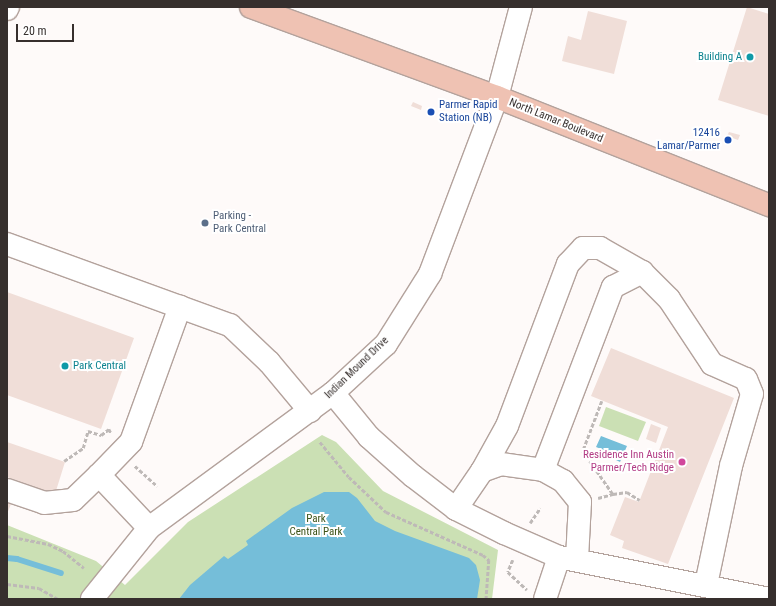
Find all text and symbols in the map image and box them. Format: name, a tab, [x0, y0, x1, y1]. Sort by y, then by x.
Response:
scale bar	[18, 16, 76, 42]
text: 20 m	[23, 24, 47, 38]
place label: Building A	[698, 50, 742, 64]
marker: Building A	[745, 52, 755, 62]
street label: North Lamar Boulevard	[507, 96, 605, 146]
place label: Parmer Rapid Station (NB)	[439, 99, 497, 125]
marker: Parmer Rapid Station (NB)	[426, 107, 436, 117]
place label: 12416 Lamar/Parmer	[657, 127, 720, 153]
marker: 12416 Lamar/Parmer	[723, 135, 733, 145]
place label: Parking - Park Central	[213, 210, 266, 236]
marker: Parking - Park Central	[200, 218, 210, 228]
street label: Indian Mound Drive	[322, 334, 392, 402]
place label: Park Central	[73, 359, 126, 373]
marker: Park Central	[60, 361, 70, 371]
place label: Residence Inn Austin Parmer/Tech Ridge	[583, 449, 674, 475]
marker: Residence Inn Austin Parmer/Tech Ridge	[677, 457, 687, 467]
park label: Park Central Park	[289, 513, 343, 539]

